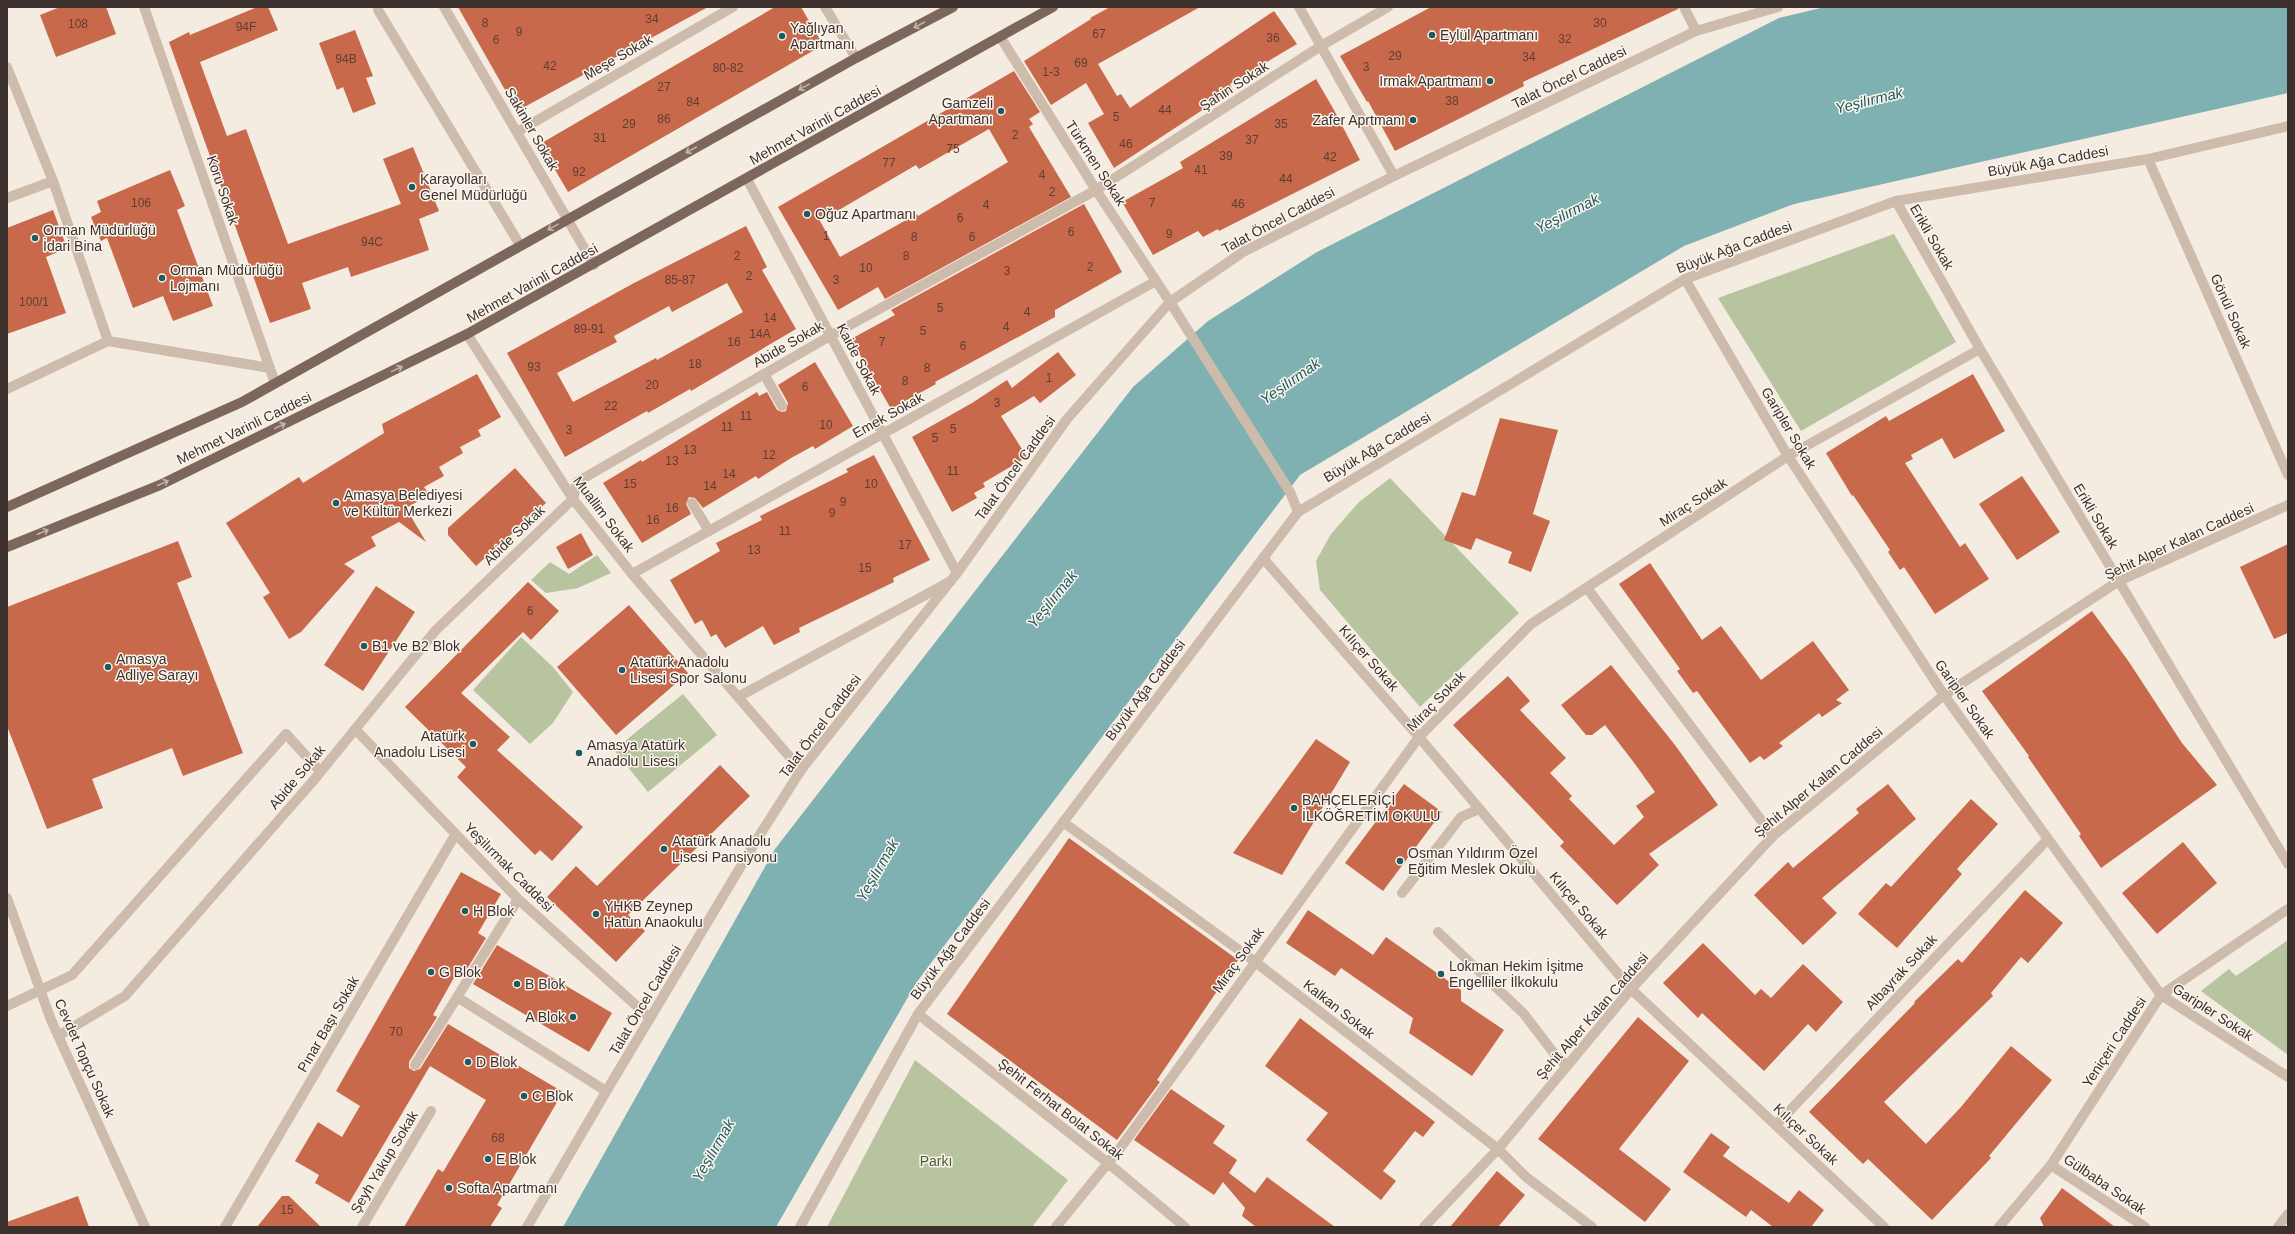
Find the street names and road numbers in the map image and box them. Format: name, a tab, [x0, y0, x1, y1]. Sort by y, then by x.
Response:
street label: Meşe Sokak	[581, 30, 656, 83]
street label: Talat Öncel Caddesi	[1509, 41, 1629, 112]
street label: Şahin Sokak	[1197, 57, 1272, 114]
street label: Mehmet Varinli Caddesi	[747, 82, 883, 168]
street label: Sakinler Sokak	[502, 85, 563, 174]
street label: Türkmen Sokak	[1063, 118, 1130, 209]
street label: Büyük Ağa Caddesi	[1986, 143, 2110, 179]
street label: Koru Sokak	[204, 153, 243, 228]
street label: Talat Öncel Caddesi	[1218, 183, 1337, 256]
street label: Erikli Sokak	[1907, 201, 1958, 274]
street label: Büyük Ağa Caddesi	[1674, 218, 1794, 276]
street label: Mehmet Varinli Caddesi	[464, 240, 600, 326]
street label: Gönül Sokak	[2207, 271, 2255, 352]
street label: Abide Sokak	[750, 317, 827, 371]
street label: Kaide Sokak	[833, 321, 885, 398]
street label: Garipler Sokak	[1758, 384, 1820, 473]
street label: Mehmet Varinli Caddesi	[174, 388, 314, 468]
street label: Emek Sokak	[850, 388, 927, 441]
street label: Büyük Ağa Caddesi	[1321, 409, 1433, 485]
street label: Talat Öncel Caddesi	[971, 412, 1058, 523]
street label: Muallim Sokak	[570, 473, 638, 556]
street label: Miraç Sokak	[1656, 474, 1730, 530]
street label: Erikli Sokak	[2070, 481, 2122, 552]
street label: Şehit Alper Kalan Caddesi	[2102, 499, 2256, 583]
street label: Abide Sokak	[480, 501, 549, 568]
street label: Kılıçer Sokak	[1336, 622, 1403, 695]
street label: Büyük Ağa Caddesi	[1102, 636, 1188, 744]
street label: Garipler Sokak	[1932, 656, 1999, 742]
street label: Miraç Sokak	[1403, 667, 1469, 734]
street label: Talat Öncel Caddesi	[775, 671, 864, 781]
street label: Şehit Alper Kalan Caddesi	[1751, 724, 1885, 840]
street label: Abide Sokak	[266, 741, 329, 812]
street label: Yeşilırmak Caddesi	[461, 819, 557, 915]
street label: Kılıçer Sokak	[1546, 868, 1612, 942]
street label: Büyük Ağa Caddesi	[907, 895, 993, 1003]
street label: Miraç Sokak	[1209, 923, 1268, 996]
street label: Albayrak Sokak	[1862, 930, 1941, 1013]
street label: Talat Öncel Caddesi	[605, 942, 684, 1058]
street label: Şehit Alper Kalan Caddesi	[1533, 949, 1651, 1083]
street label: Pınar Başı Sokak	[294, 972, 362, 1075]
street label: Kalkan Sokak	[1300, 976, 1378, 1042]
street label: Garipler Sokak	[2170, 980, 2257, 1044]
street label: Yeniçeri Caddesi	[2079, 994, 2149, 1090]
street label: Cevdet Topçu Sokak	[52, 996, 119, 1121]
street label: Şehit Ferhat Bolat Sokak	[995, 1055, 1128, 1164]
street label: Kılıçer Sokak	[1770, 1100, 1842, 1169]
street label: Şeyh Yakup Sokak	[347, 1107, 422, 1216]
street label: Gülbaba Sokak	[2061, 1151, 2150, 1218]

